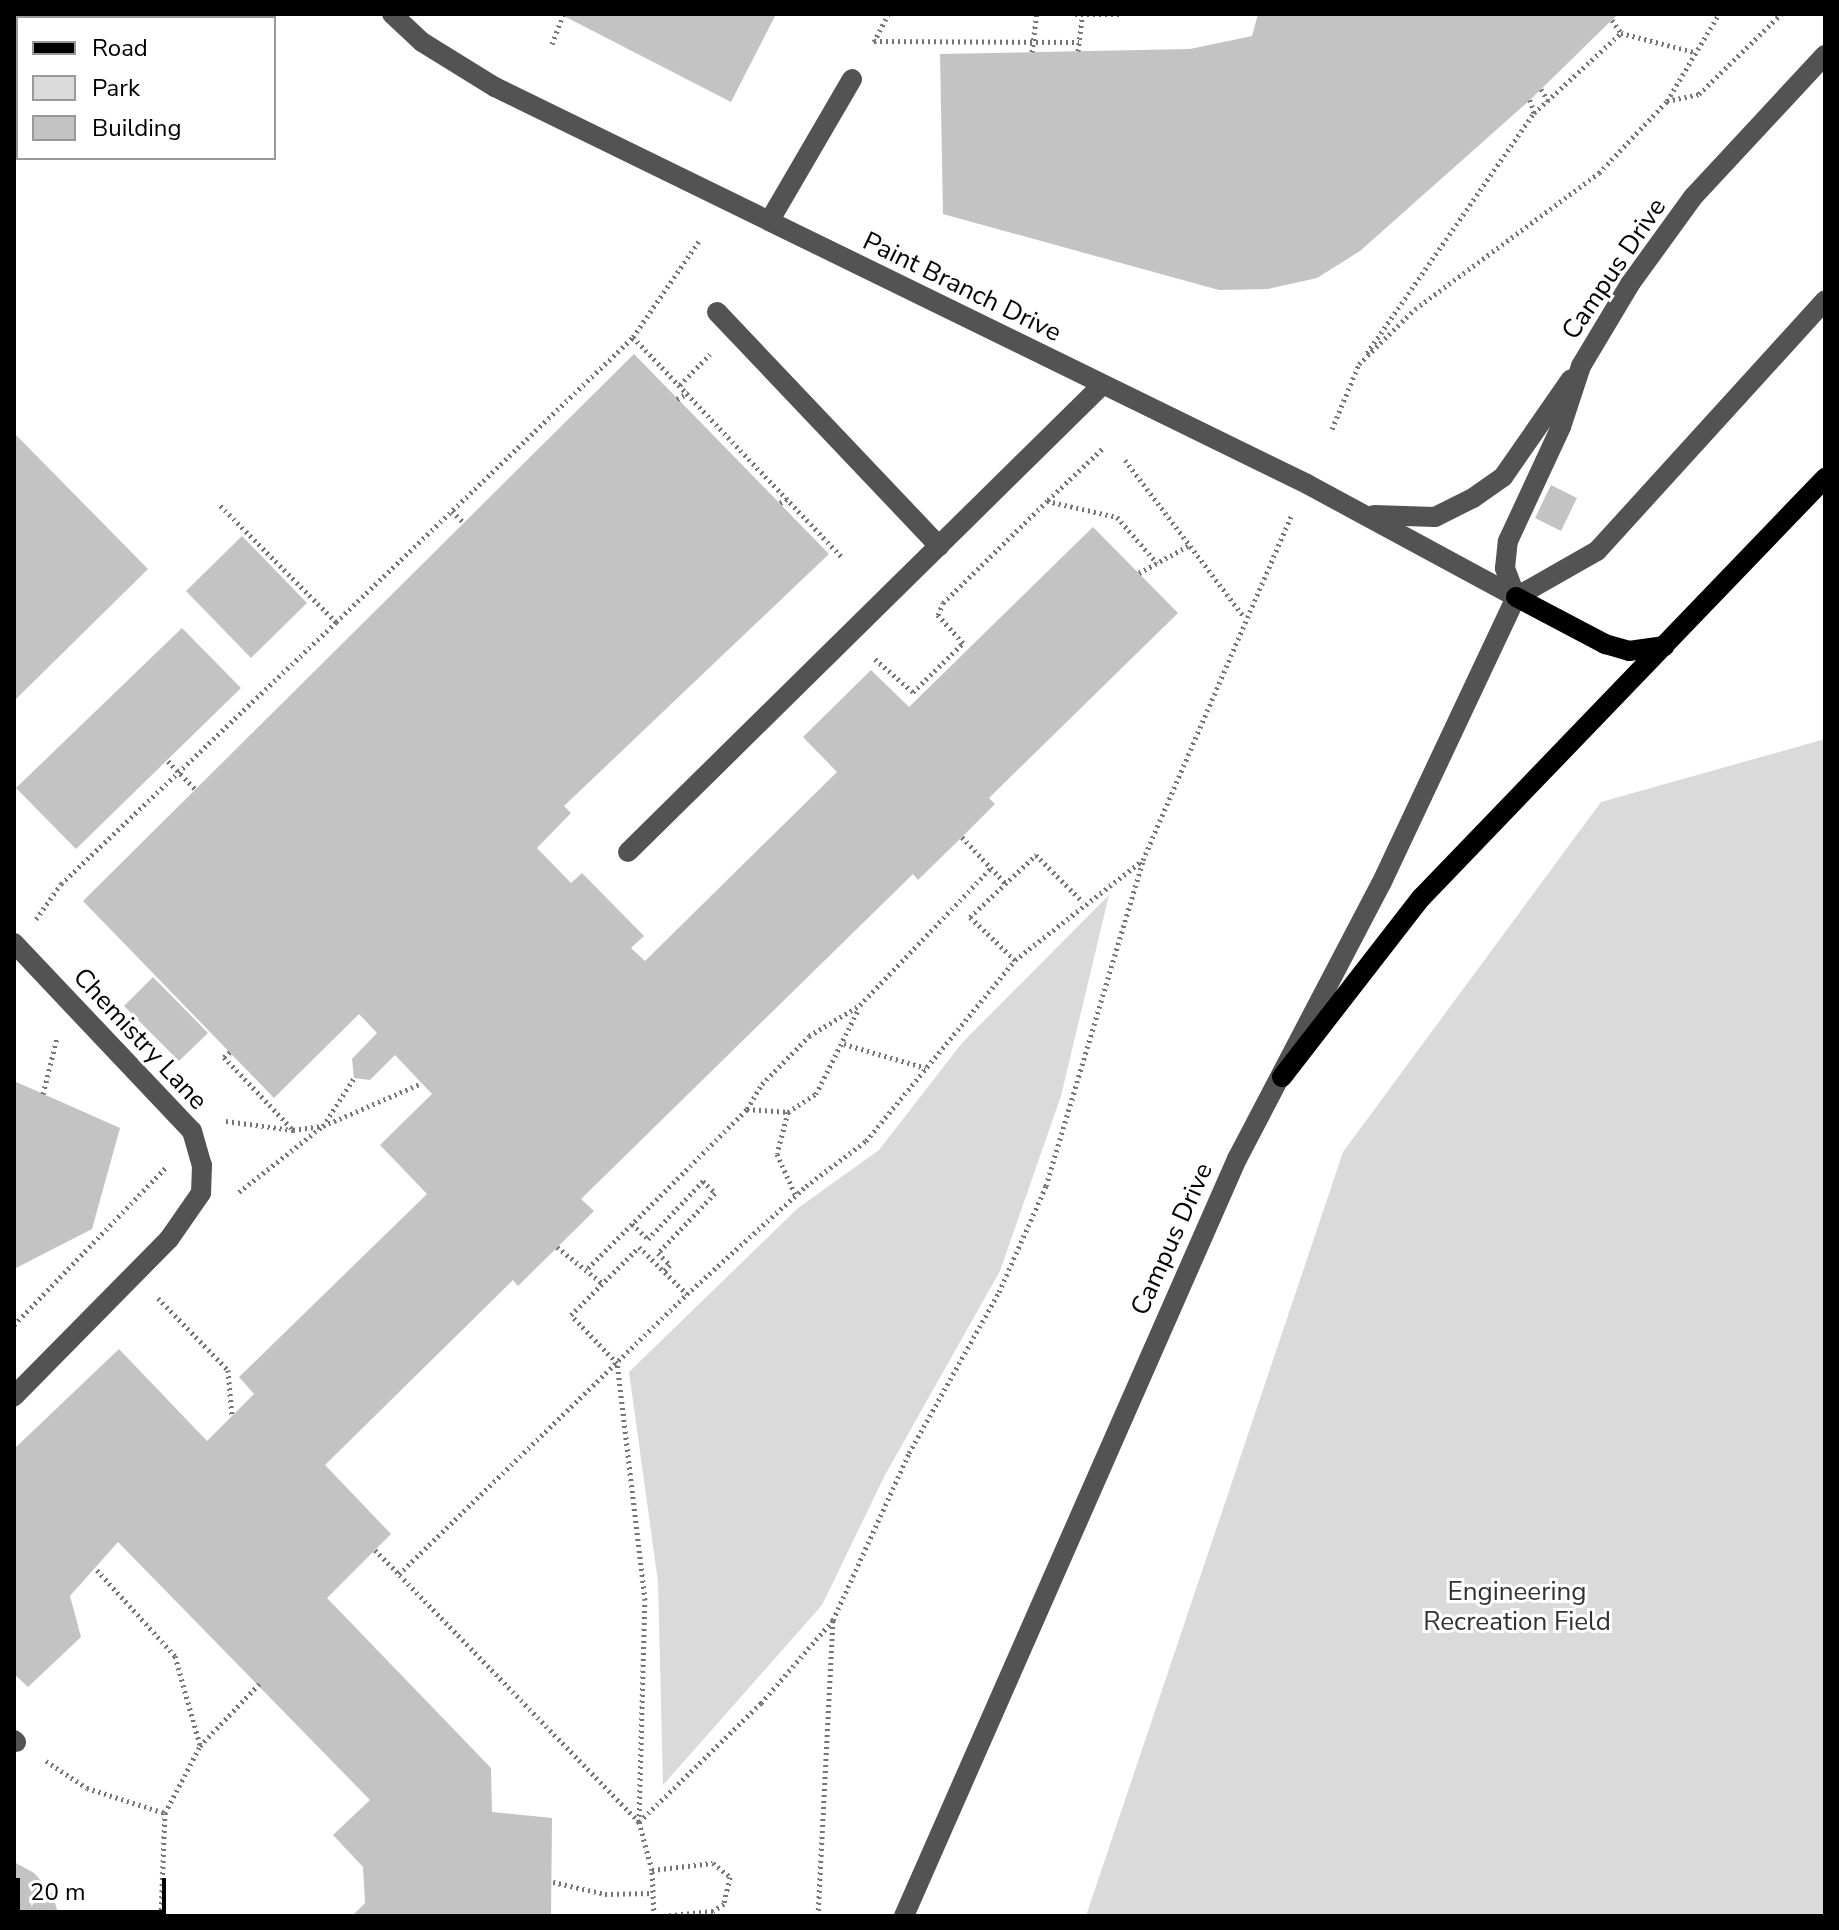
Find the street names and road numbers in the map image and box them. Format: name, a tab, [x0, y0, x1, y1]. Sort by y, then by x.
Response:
street label: Campus Drive	[1555, 192, 1673, 346]
street label: Paint Branch Drive	[858, 225, 1066, 349]
street label: Chemistry Lane	[66, 962, 214, 1116]
street label: Campus Drive	[1124, 1158, 1220, 1320]

